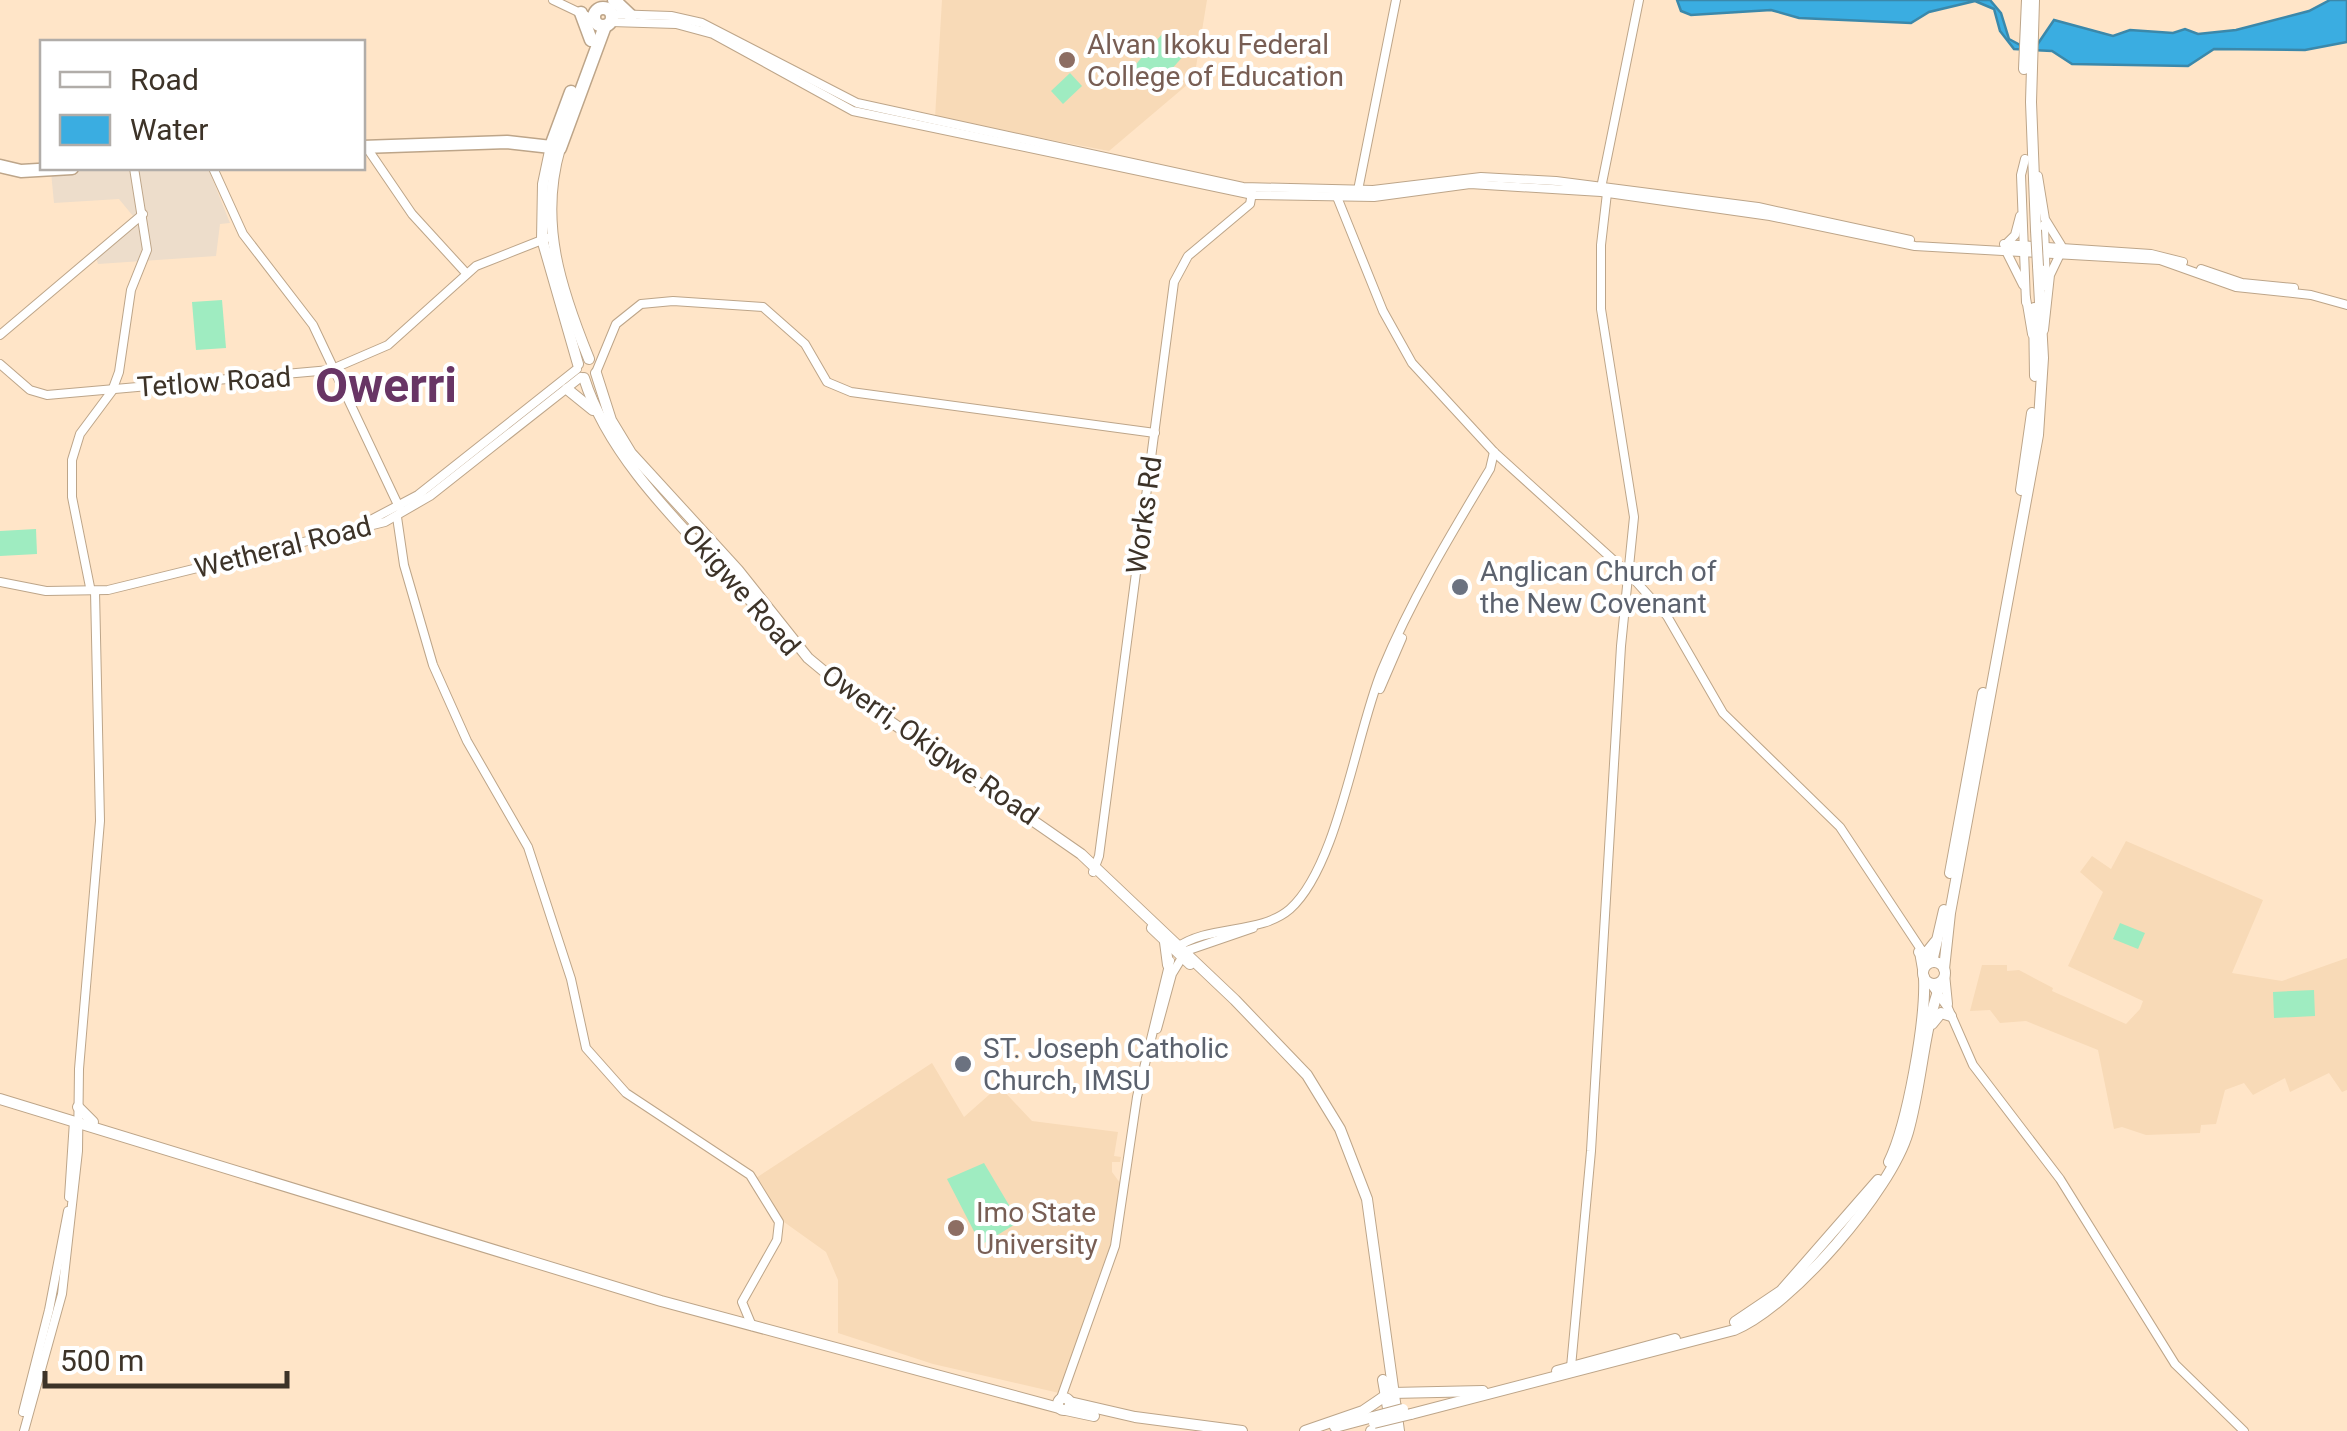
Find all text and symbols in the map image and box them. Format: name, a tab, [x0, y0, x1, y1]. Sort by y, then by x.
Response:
place label: Alvan Ikoku Federal College of Education	[1087, 28, 1344, 93]
legend	[40, 40, 365, 170]
marker: Alvan Ikoku Federal College of Education	[1056, 49, 1078, 71]
text: Road	[130, 62, 199, 97]
text: Water	[130, 112, 208, 147]
district label: Owerri	[315, 357, 457, 414]
street label: Tetlow Road	[136, 360, 292, 404]
street label: Works Rd	[1119, 454, 1169, 576]
street label: Wetheral Road	[191, 509, 375, 585]
street label: Okigwe Road	[675, 518, 807, 662]
place label: Anglican Church of the New Covenant	[1480, 555, 1717, 620]
marker: Anglican Church of the New Covenant	[1449, 576, 1471, 598]
street label: Owerri, Okigwe Road	[815, 658, 1045, 832]
place label: ST. Joseph Catholic Church, IMSU	[983, 1032, 1229, 1097]
marker: ST. Joseph Catholic Church, IMSU	[952, 1053, 974, 1075]
place label: Imo State University	[976, 1196, 1098, 1261]
marker: Imo State University	[945, 1217, 967, 1239]
scale bar	[45, 1326, 288, 1388]
text: 500 m	[60, 1343, 144, 1378]

